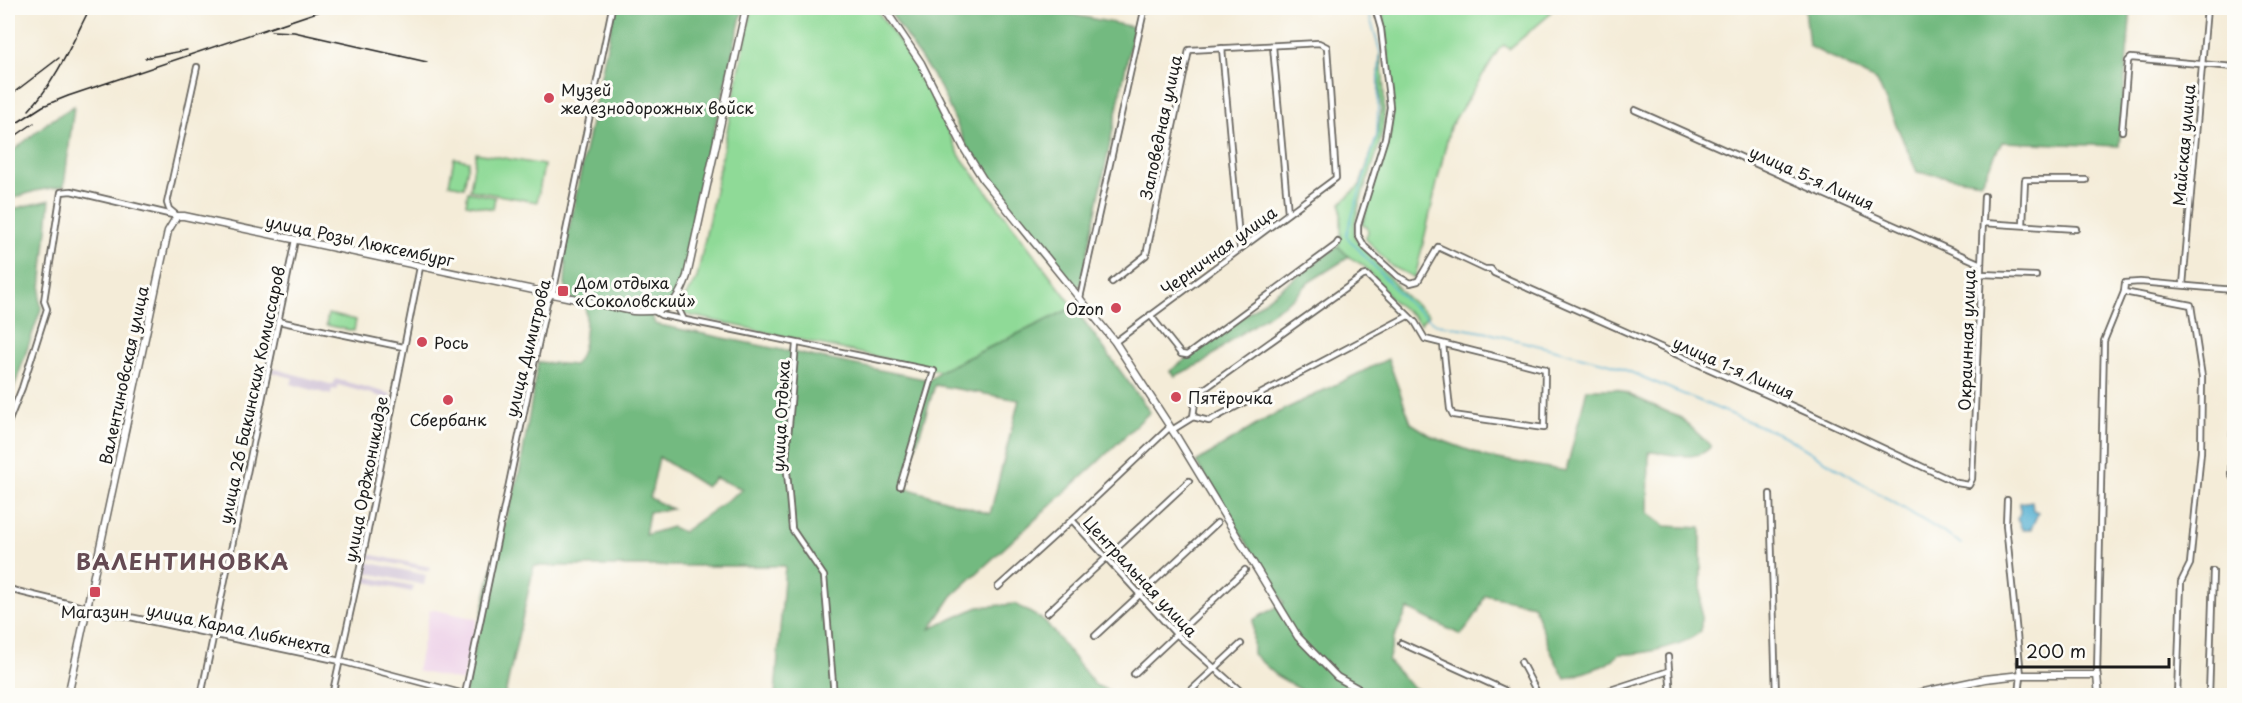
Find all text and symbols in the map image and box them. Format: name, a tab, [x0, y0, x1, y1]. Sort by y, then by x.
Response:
street label: Заповедная улица	[1133, 53, 1187, 201]
place label: Музей железнодорожных войск	[560, 77, 754, 119]
street label: Майская улица	[2166, 83, 2200, 207]
marker: Музей железнодорожных войск	[542, 91, 556, 105]
street label: улица 5-я Линия	[1746, 139, 1878, 215]
street label: Черничная улица	[1155, 200, 1281, 300]
street label: улица Розы Люксембург	[264, 208, 457, 272]
street label: улица 26 Бакинских Комиссаров	[212, 264, 290, 526]
street label: Окраинная улица	[1952, 269, 1980, 411]
place label: Дом отдыха «Соколовский»	[574, 270, 695, 312]
street label: улица Димитрова	[498, 277, 556, 419]
street label: Валентиновская улица	[92, 284, 154, 466]
marker: Дом отдыха «Соколовский»	[556, 284, 570, 298]
place label: Ozon	[1066, 296, 1104, 320]
marker: Ozon	[1109, 301, 1123, 315]
place label: Рось	[434, 330, 468, 354]
street label: улица 1-я Линия	[1670, 330, 1798, 404]
marker: Рось	[415, 335, 429, 349]
street label: улица Отдыха	[765, 359, 795, 473]
place label: Пятёрочка	[1188, 385, 1273, 409]
marker: Пятёрочка	[1169, 390, 1183, 404]
marker: Сбербанк	[441, 393, 455, 407]
street label: улица Орджоникидзе	[337, 394, 393, 564]
place label: Сбербанк	[409, 407, 487, 431]
street label: Центральная улица	[1078, 510, 1204, 642]
district label: ВАЛЕНТИНОВКА	[76, 544, 290, 577]
marker: Магазин	[88, 585, 102, 599]
street label: улица Карла Либкнехта	[144, 597, 334, 659]
place label: Магазин	[61, 599, 129, 623]
scale bar	[2017, 631, 2168, 669]
text: 200 m	[2026, 637, 2086, 664]

